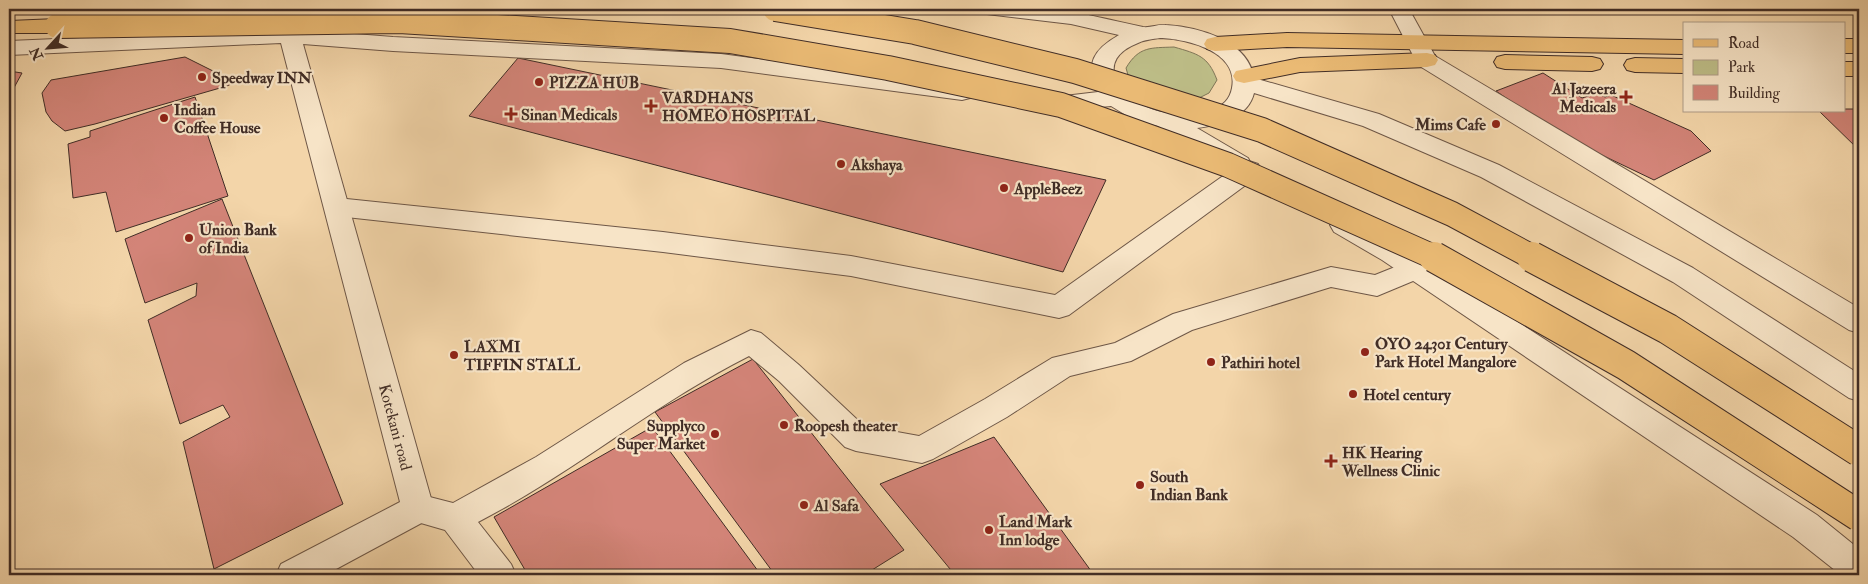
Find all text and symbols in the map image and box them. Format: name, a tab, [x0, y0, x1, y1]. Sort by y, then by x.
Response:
north arrow	[22, 22, 72, 72]
legend	[1683, 22, 1846, 112]
text: Road	[1728, 34, 1760, 53]
text: N	[26, 44, 48, 64]
text: Park	[1728, 58, 1755, 77]
place label: Speedway INN	[212, 68, 313, 89]
marker: Speedway INN	[196, 71, 208, 83]
place label: PIZZA HUB	[549, 73, 639, 93]
marker: PIZZA HUB	[533, 76, 545, 88]
place label: Al Jazeera Medicals	[1551, 79, 1617, 117]
text: Building	[1728, 84, 1780, 103]
place label: VARDHANS HOMEO HOSPITAL	[661, 88, 816, 126]
marker: Al Jazeera Medicals	[1620, 91, 1632, 103]
marker: VARDHANS HOMEO HOSPITAL	[644, 99, 658, 113]
place label: Indian Coffee House	[174, 100, 261, 138]
place label: Sinan Medicals	[521, 105, 618, 125]
marker: Sinan Medicals	[505, 108, 517, 120]
marker: Indian Coffee House	[158, 112, 170, 124]
place label: Mims Cafe	[1414, 115, 1486, 135]
marker: Mims Cafe	[1490, 118, 1502, 130]
place label: Akshaya	[850, 155, 903, 176]
marker: Akshaya	[835, 158, 847, 170]
place label: AppleBeez	[1013, 179, 1083, 200]
marker: AppleBeez	[998, 182, 1010, 194]
place label: Union Bank of India	[199, 220, 277, 258]
marker: Union Bank of India	[183, 232, 195, 244]
place label: OYO 24301 Century Park Hotel Mangalore	[1375, 334, 1517, 373]
place label: LAXMI TIFFIN STALL	[463, 337, 581, 375]
marker: OYO 24301 Century Park Hotel Mangalore	[1359, 346, 1371, 358]
marker: LAXMI TIFFIN STALL	[448, 349, 460, 361]
place label: Pathiri hotel	[1221, 353, 1301, 373]
marker: Pathiri hotel	[1205, 356, 1217, 368]
street label: Kotekani road	[374, 382, 416, 473]
place label: Hotel century	[1363, 385, 1452, 406]
marker: Hotel century	[1347, 388, 1359, 400]
place label: Supplyco Super Market	[617, 416, 706, 455]
place label: Roopesh theater	[794, 416, 898, 437]
marker: Roopesh theater	[778, 419, 790, 431]
marker: Supplyco Super Market	[709, 428, 721, 440]
place label: HK Hearing Wellness Clinic	[1341, 443, 1441, 481]
marker: HK Hearing Wellness Clinic	[1324, 454, 1338, 468]
place label: South Indian Bank	[1150, 467, 1228, 505]
marker: South Indian Bank	[1134, 479, 1146, 491]
place label: Al Safa	[813, 496, 859, 516]
marker: Al Safa	[798, 499, 810, 511]
place label: Land Mark Inn lodge	[999, 512, 1072, 551]
marker: Land Mark Inn lodge	[983, 524, 995, 536]

